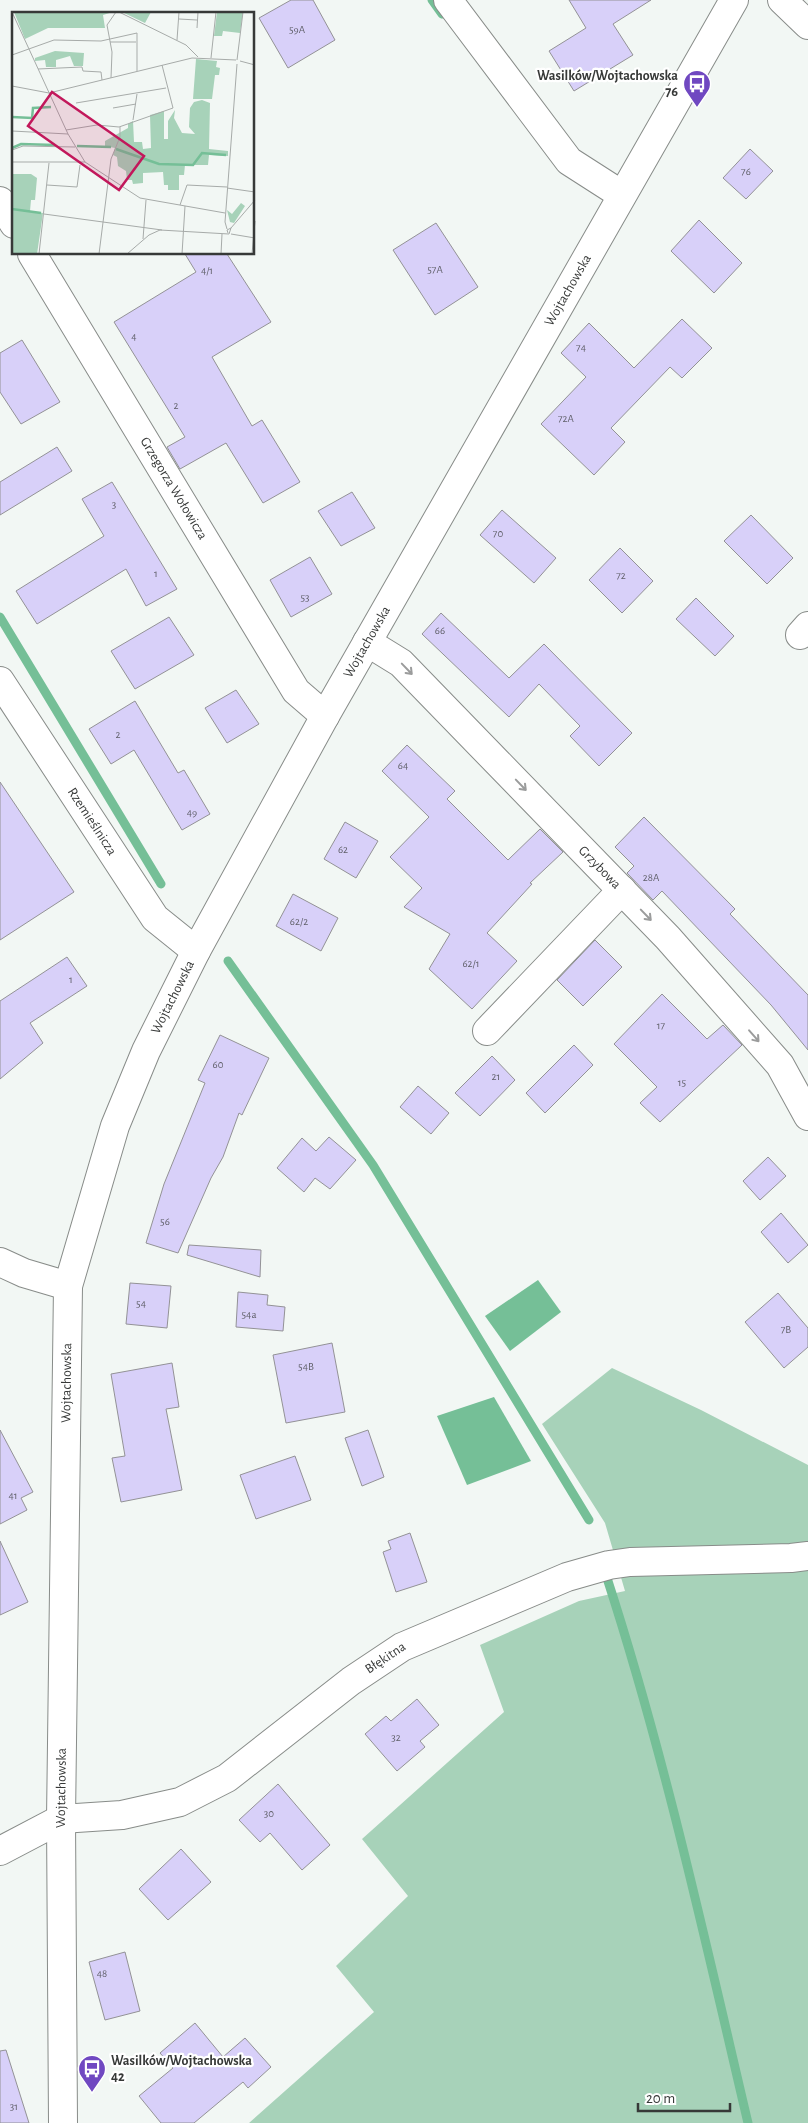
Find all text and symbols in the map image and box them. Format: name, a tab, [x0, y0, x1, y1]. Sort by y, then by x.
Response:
inset map	[12, 12, 255, 255]
house number: 59A	[289, 24, 306, 35]
place label: Wasilków/Wojtachowska 76	[537, 69, 678, 99]
bus stop icon: Wasilków/Wojtachowska 76	[682, 69, 712, 108]
house number: 76	[741, 166, 751, 177]
street label: Wojtachowska	[542, 252, 594, 329]
house number: 57A	[427, 264, 443, 275]
house number: 4/1	[201, 265, 213, 276]
house number: 4	[131, 331, 137, 342]
house number: 74	[576, 342, 586, 353]
house number: 2	[173, 400, 179, 411]
house number: 72A	[558, 413, 575, 424]
street label: Grzegorza Wołowicza	[137, 435, 210, 543]
house number: 3	[112, 499, 117, 510]
house number: 70	[493, 528, 503, 539]
house number: 1	[154, 568, 158, 579]
house number: 72	[616, 570, 626, 581]
house number: 53	[300, 592, 310, 603]
street label: Wojtachowska	[341, 603, 393, 680]
house number: 66	[435, 625, 445, 636]
one-way arrow	[401, 663, 413, 675]
house number: 2	[115, 729, 121, 740]
house number: 64	[398, 760, 408, 771]
one-way arrow	[514, 779, 526, 791]
street label: Rzemieślnicza	[65, 785, 119, 858]
house number: 49	[187, 807, 197, 818]
street label: Grzybowa	[576, 843, 624, 892]
house number: 62	[338, 844, 348, 855]
house number: 28A	[643, 872, 660, 883]
one-way arrow	[640, 908, 652, 921]
house number: 62/2	[290, 916, 308, 927]
street label: Wojtachowska	[149, 958, 197, 1036]
house number: 62/1	[462, 958, 480, 969]
house number: 1	[69, 974, 73, 985]
house number: 17	[657, 1020, 666, 1031]
one-way arrow	[749, 1029, 760, 1042]
house number: 60	[213, 1059, 224, 1070]
house number: 21	[492, 1071, 500, 1082]
house number: 15	[678, 1077, 687, 1088]
house number: 56	[160, 1216, 170, 1227]
house number: 54	[136, 1298, 146, 1309]
house number: 54a	[242, 1309, 256, 1320]
house number: 7B	[781, 1324, 791, 1335]
street label: Wojtachowska	[59, 1342, 74, 1423]
house number: 54B	[298, 1361, 314, 1372]
house number: 41	[8, 1490, 18, 1501]
street label: Błękitna	[363, 1639, 409, 1677]
house number: 32	[391, 1732, 401, 1743]
street label: Wojtachowska	[54, 1747, 69, 1828]
house number: 30	[264, 1808, 274, 1819]
house number: 48	[97, 1968, 107, 1979]
bus stop icon: Wasilków/Wojtachowska 42	[77, 2054, 107, 2093]
place label: Wasilków/Wojtachowska 42	[111, 2054, 252, 2084]
scale bar	[638, 2080, 730, 2112]
text: 20 m	[646, 2091, 675, 2106]
house number: 31	[10, 2101, 18, 2112]

